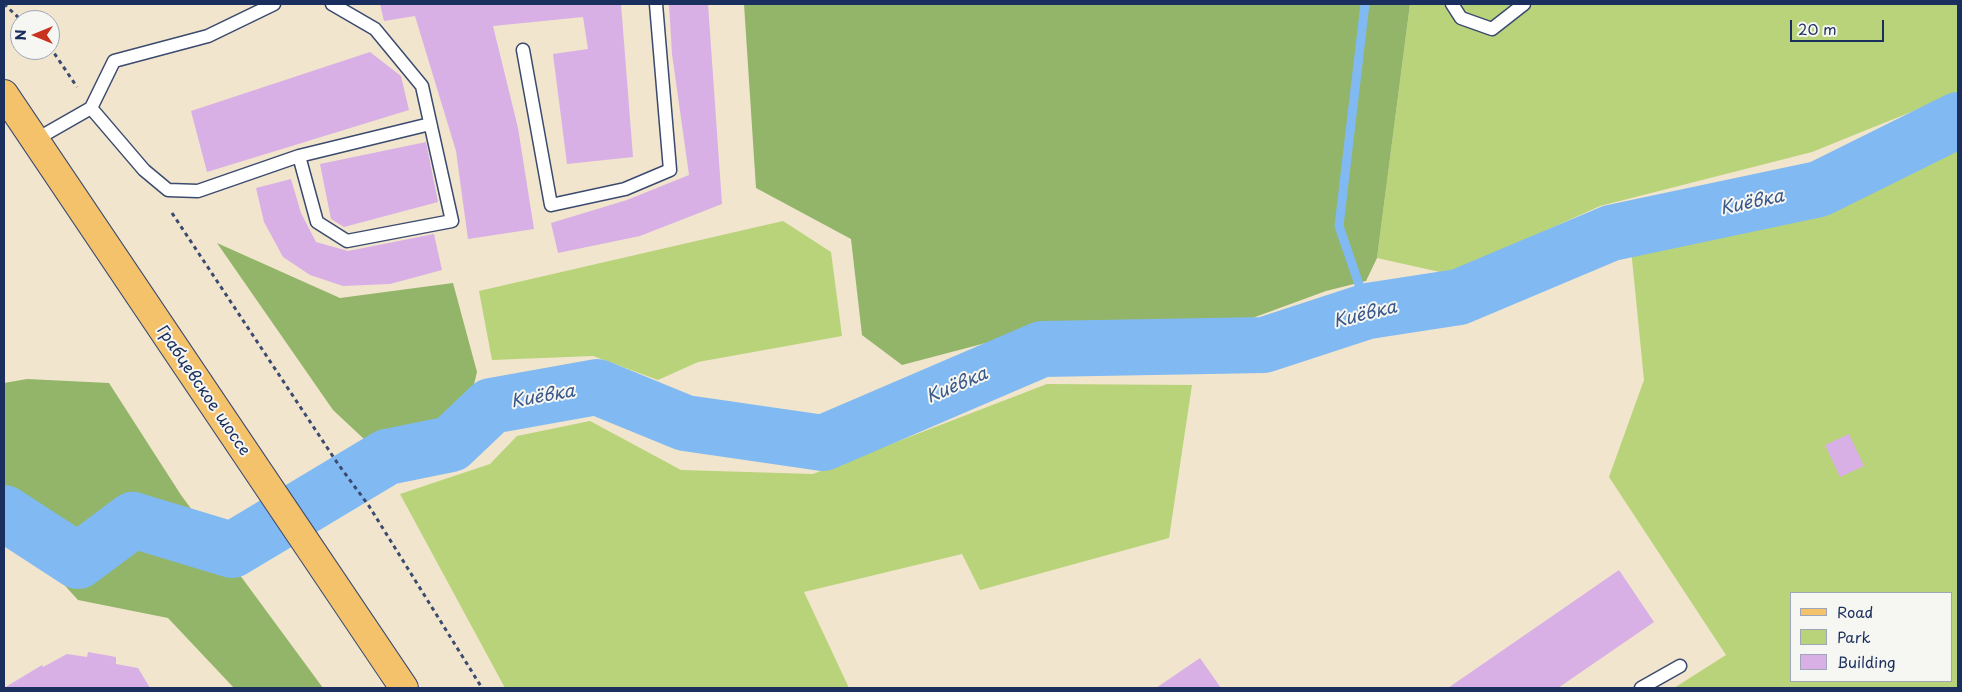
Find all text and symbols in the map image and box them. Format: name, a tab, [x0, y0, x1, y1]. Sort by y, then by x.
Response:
north arrow	[10, 10, 60, 60]
scale bar	[1792, 10, 1886, 42]
text: 20 m	[1798, 17, 1837, 40]
text: N	[10, 29, 31, 41]
water label: Киёвка	[1718, 186, 1786, 220]
water label: Киёвка	[1331, 297, 1399, 333]
street label: Грабцевское шоссе	[152, 322, 254, 460]
water label: Киёвка	[923, 363, 991, 409]
water label: Киёвка	[509, 381, 577, 413]
legend	[1790, 592, 1952, 682]
text: Road	[1837, 600, 1873, 623]
text: Park	[1837, 625, 1871, 648]
text: Building	[1837, 650, 1896, 673]

